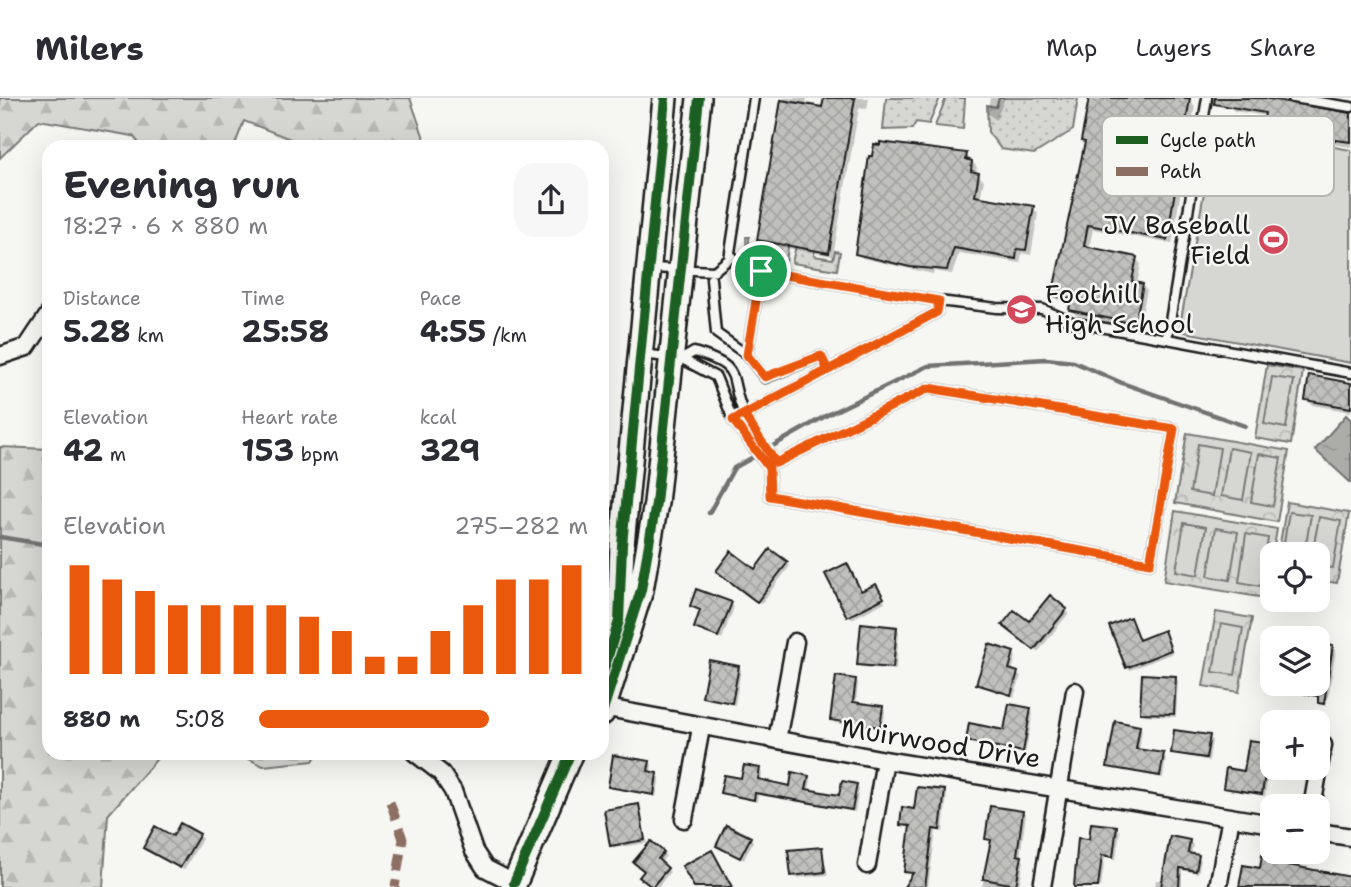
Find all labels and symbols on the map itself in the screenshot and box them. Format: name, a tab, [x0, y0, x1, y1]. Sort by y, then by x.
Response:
legend	[1102, 116, 1334, 196]
text: Cycle path	[1160, 128, 1256, 153]
text: Path	[1160, 159, 1202, 184]
place label: JV Baseball Field	[1103, 207, 1250, 272]
sports icon: JV Baseball Field	[1256, 223, 1290, 257]
pin	[731, 241, 791, 301]
place label: Foothill High School	[1045, 276, 1194, 341]
school or university icon: Foothill High School	[1005, 292, 1039, 326]
street label: Muirwood Drive	[839, 709, 1043, 776]

